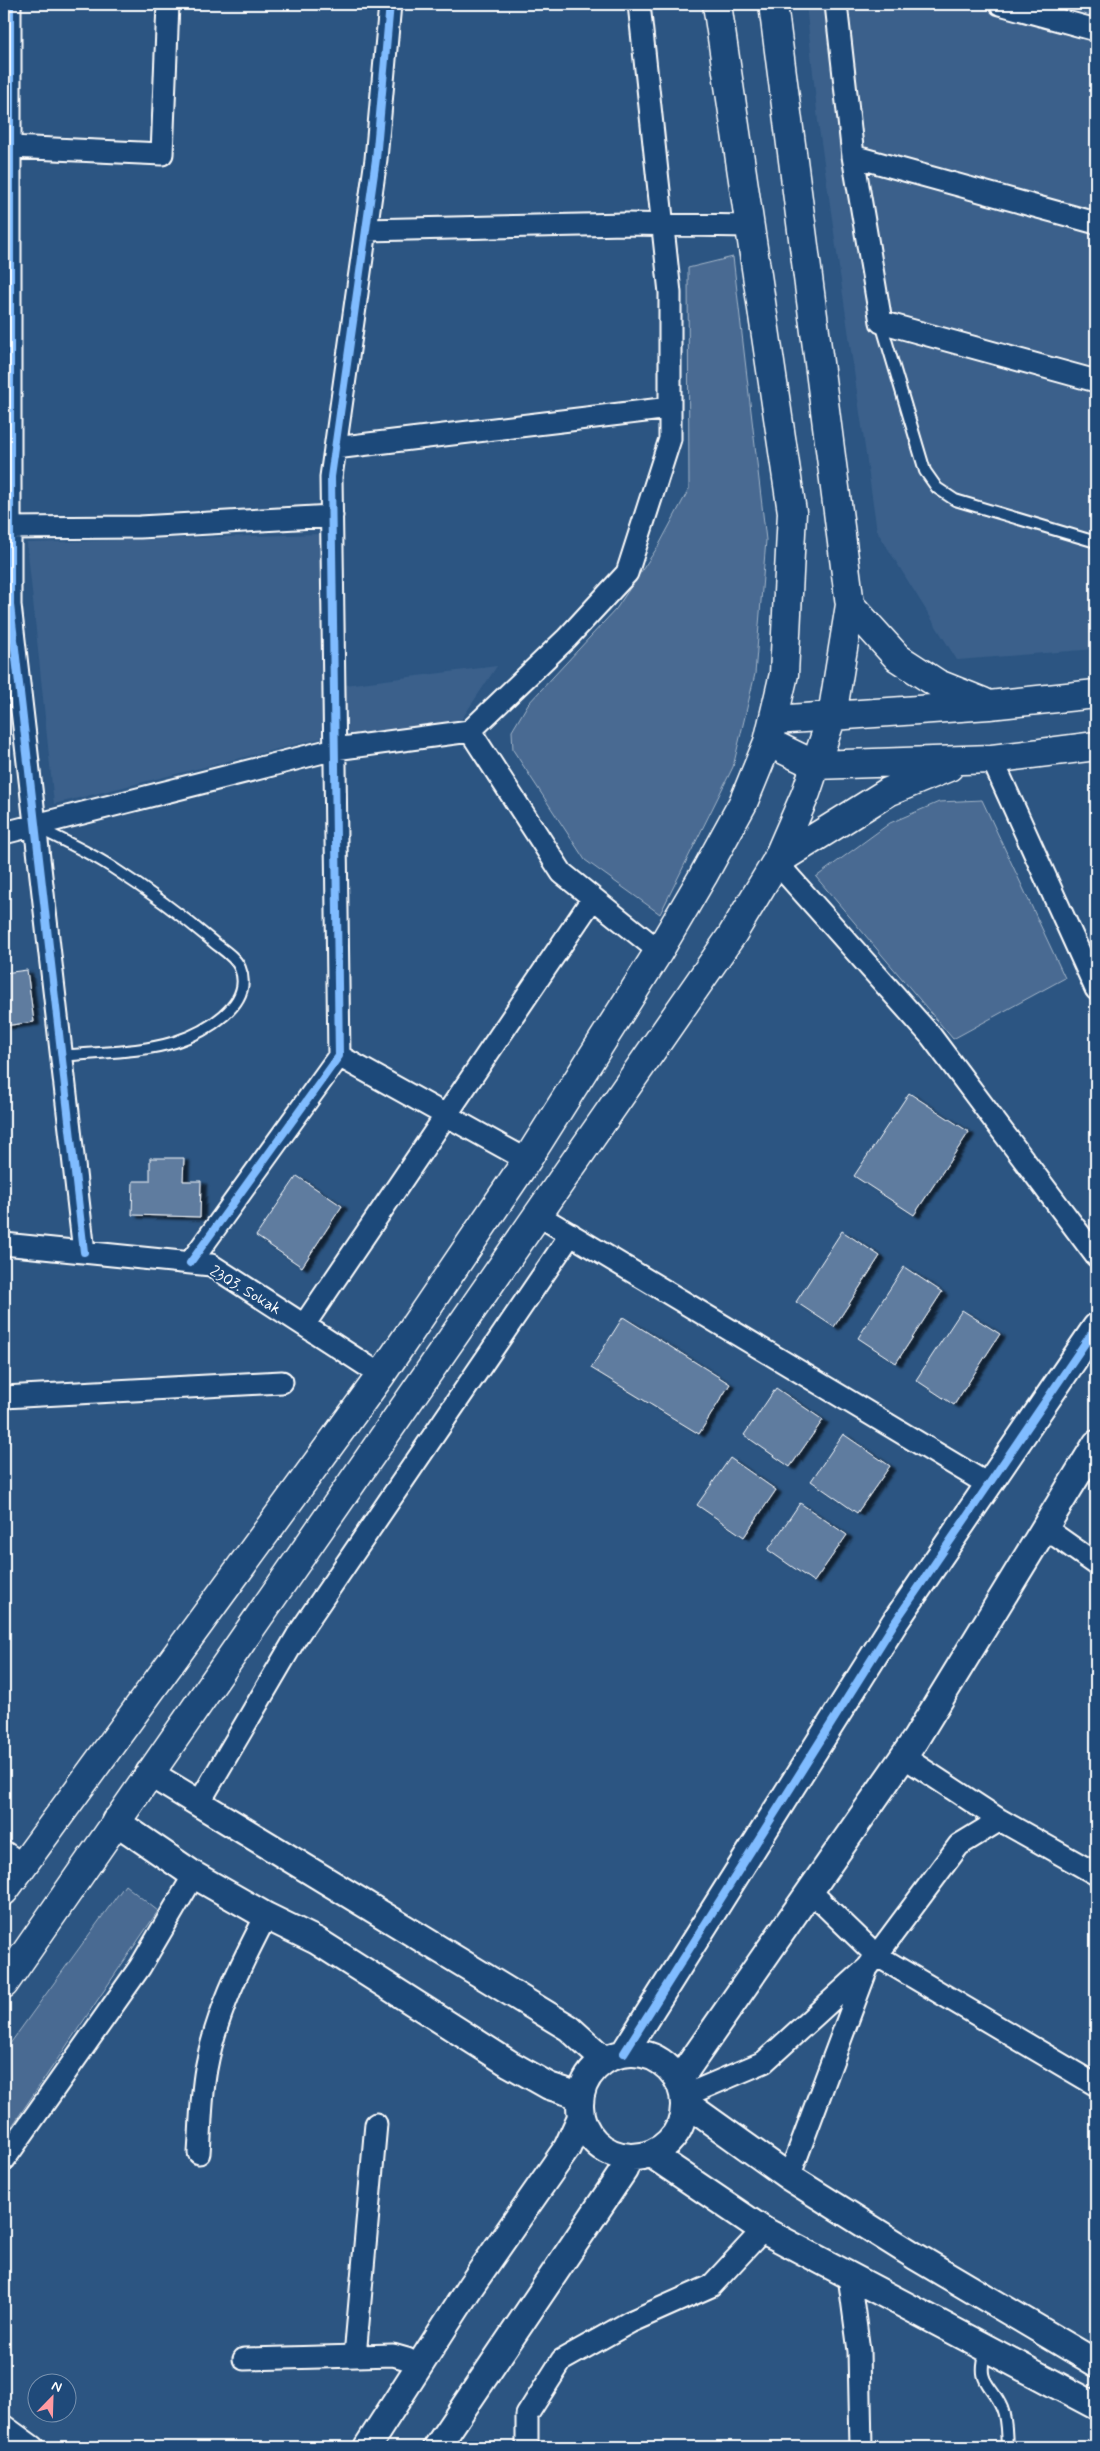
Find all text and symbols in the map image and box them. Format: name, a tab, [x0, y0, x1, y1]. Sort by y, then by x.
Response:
street label: 2303. Sokak	[206, 1261, 285, 1320]
north arrow	[28, 2374, 78, 2424]
text: N	[49, 2377, 64, 2397]

